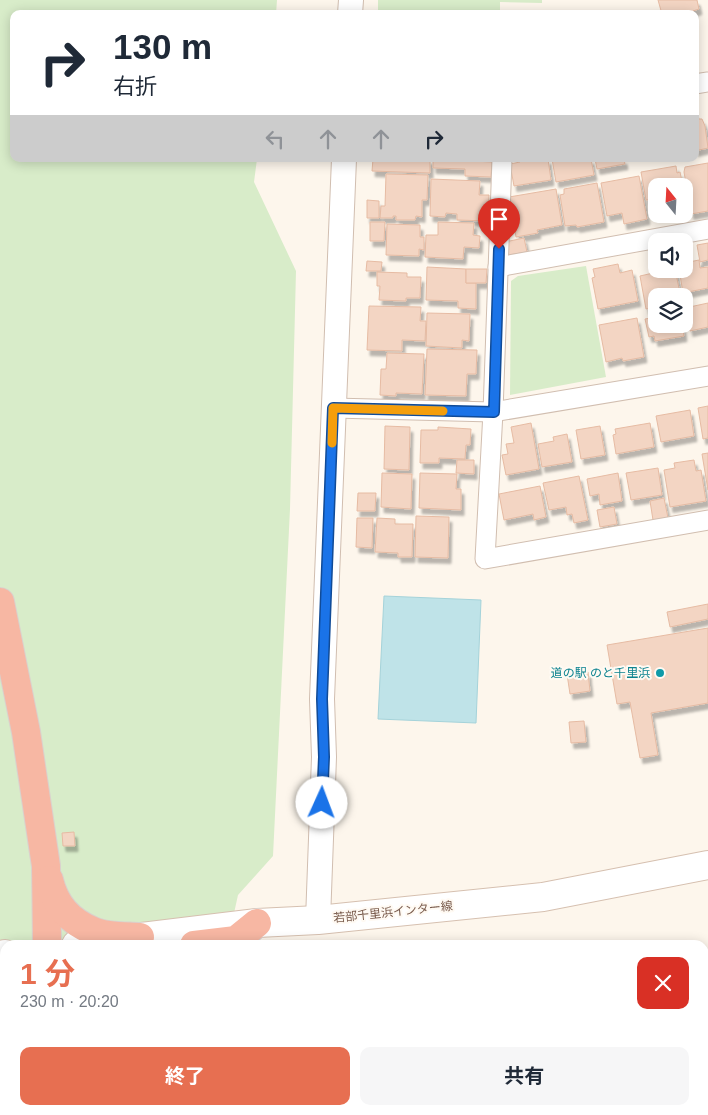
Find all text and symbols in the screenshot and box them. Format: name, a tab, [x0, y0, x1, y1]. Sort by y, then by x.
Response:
text: 130 m	[113, 27, 212, 66]
icon: right	[30, 30, 95, 95]
text: 右折	[113, 74, 157, 99]
icon: left	[261, 125, 289, 153]
icon: ahead	[314, 125, 342, 153]
icon: ahead	[367, 125, 395, 153]
icon: right	[420, 125, 448, 153]
north arrow	[648, 178, 692, 222]
map controls	[648, 178, 693, 333]
pin	[478, 198, 520, 249]
icon: arrive	[485, 205, 513, 233]
button: sound	[648, 233, 693, 278]
button: layers	[648, 288, 693, 333]
place label: 道の駅 のと千里浜	[551, 666, 650, 680]
marker: 道の駅 のと千里浜	[654, 667, 666, 679]
position arrow	[295, 776, 347, 828]
street label: 若部千里浜インター線	[333, 899, 453, 925]
text: 1 分	[20, 957, 75, 990]
button: close	[637, 957, 689, 1009]
text: 230 m · 20:20	[20, 993, 119, 1010]
button: 終了	[20, 1047, 350, 1105]
button: 共有	[360, 1047, 689, 1105]

